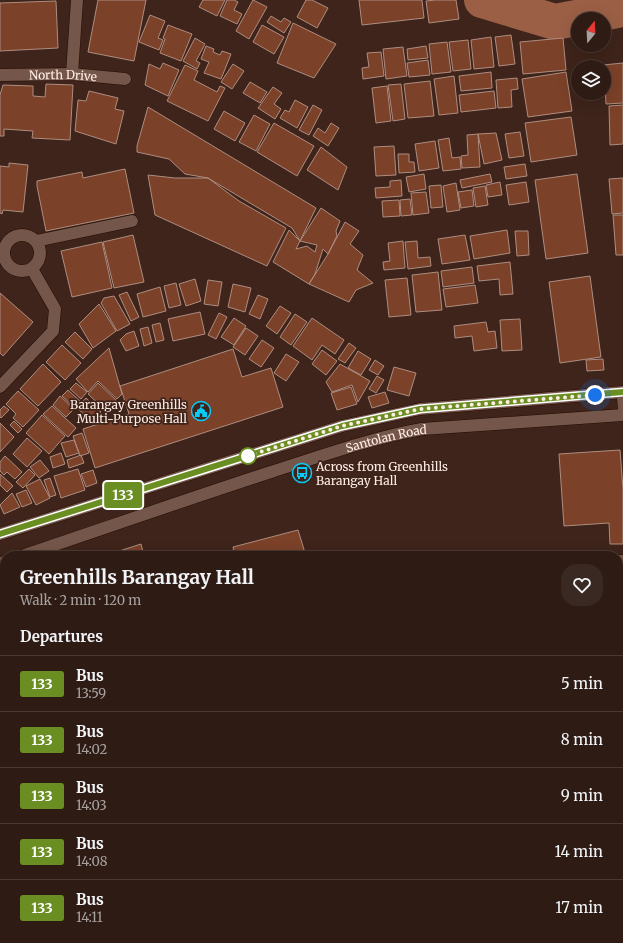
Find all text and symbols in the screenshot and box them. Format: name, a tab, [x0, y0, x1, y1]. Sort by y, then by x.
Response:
north arrow	[571, 12, 611, 52]
map controls	[571, 12, 611, 100]
button: layers	[571, 60, 611, 100]
street label: North Drive	[29, 66, 98, 84]
your location	[585, 385, 605, 405]
place label: Barangay Greenhills Multi-Purpose Hall	[70, 397, 187, 426]
public building icon: Barangay Greenhills Multi-Purpose Hall	[190, 400, 212, 422]
street label: Santolan Road	[344, 421, 427, 455]
unlabelled marker	[239, 447, 257, 465]
place label: Across from Greenhills Barangay Hall	[315, 459, 448, 488]
bus stop icon: Across from Greenhills Barangay Hall	[291, 462, 313, 484]
line badge: 133	[100, 482, 146, 508]
text: 133	[112, 486, 134, 504]
button: heart	[561, 564, 603, 606]
text: Greenhills Barangay Hall	[20, 565, 254, 589]
text: Walk · 2 min · 120 m	[20, 592, 141, 609]
text: Departures	[20, 627, 103, 646]
text: Bus	[76, 666, 104, 685]
text: 5 min	[561, 674, 603, 693]
text: 133	[31, 675, 53, 693]
text: 13:59	[76, 685, 106, 702]
text: Bus	[76, 722, 104, 741]
text: 8 min	[561, 730, 603, 749]
text: 133	[31, 731, 53, 749]
text: 14:02	[76, 741, 107, 758]
text: Bus	[76, 778, 104, 797]
text: 9 min	[561, 786, 603, 805]
text: 133	[31, 787, 53, 805]
text: 14:03	[76, 797, 107, 814]
text: Bus	[76, 834, 104, 853]
text: 14 min	[555, 842, 603, 861]
text: 133	[31, 843, 53, 861]
text: 14:08	[76, 853, 108, 870]
text: Bus	[76, 890, 104, 909]
text: 17 min	[555, 898, 603, 917]
text: 133	[31, 899, 53, 917]
text: 14:11	[76, 909, 103, 926]

